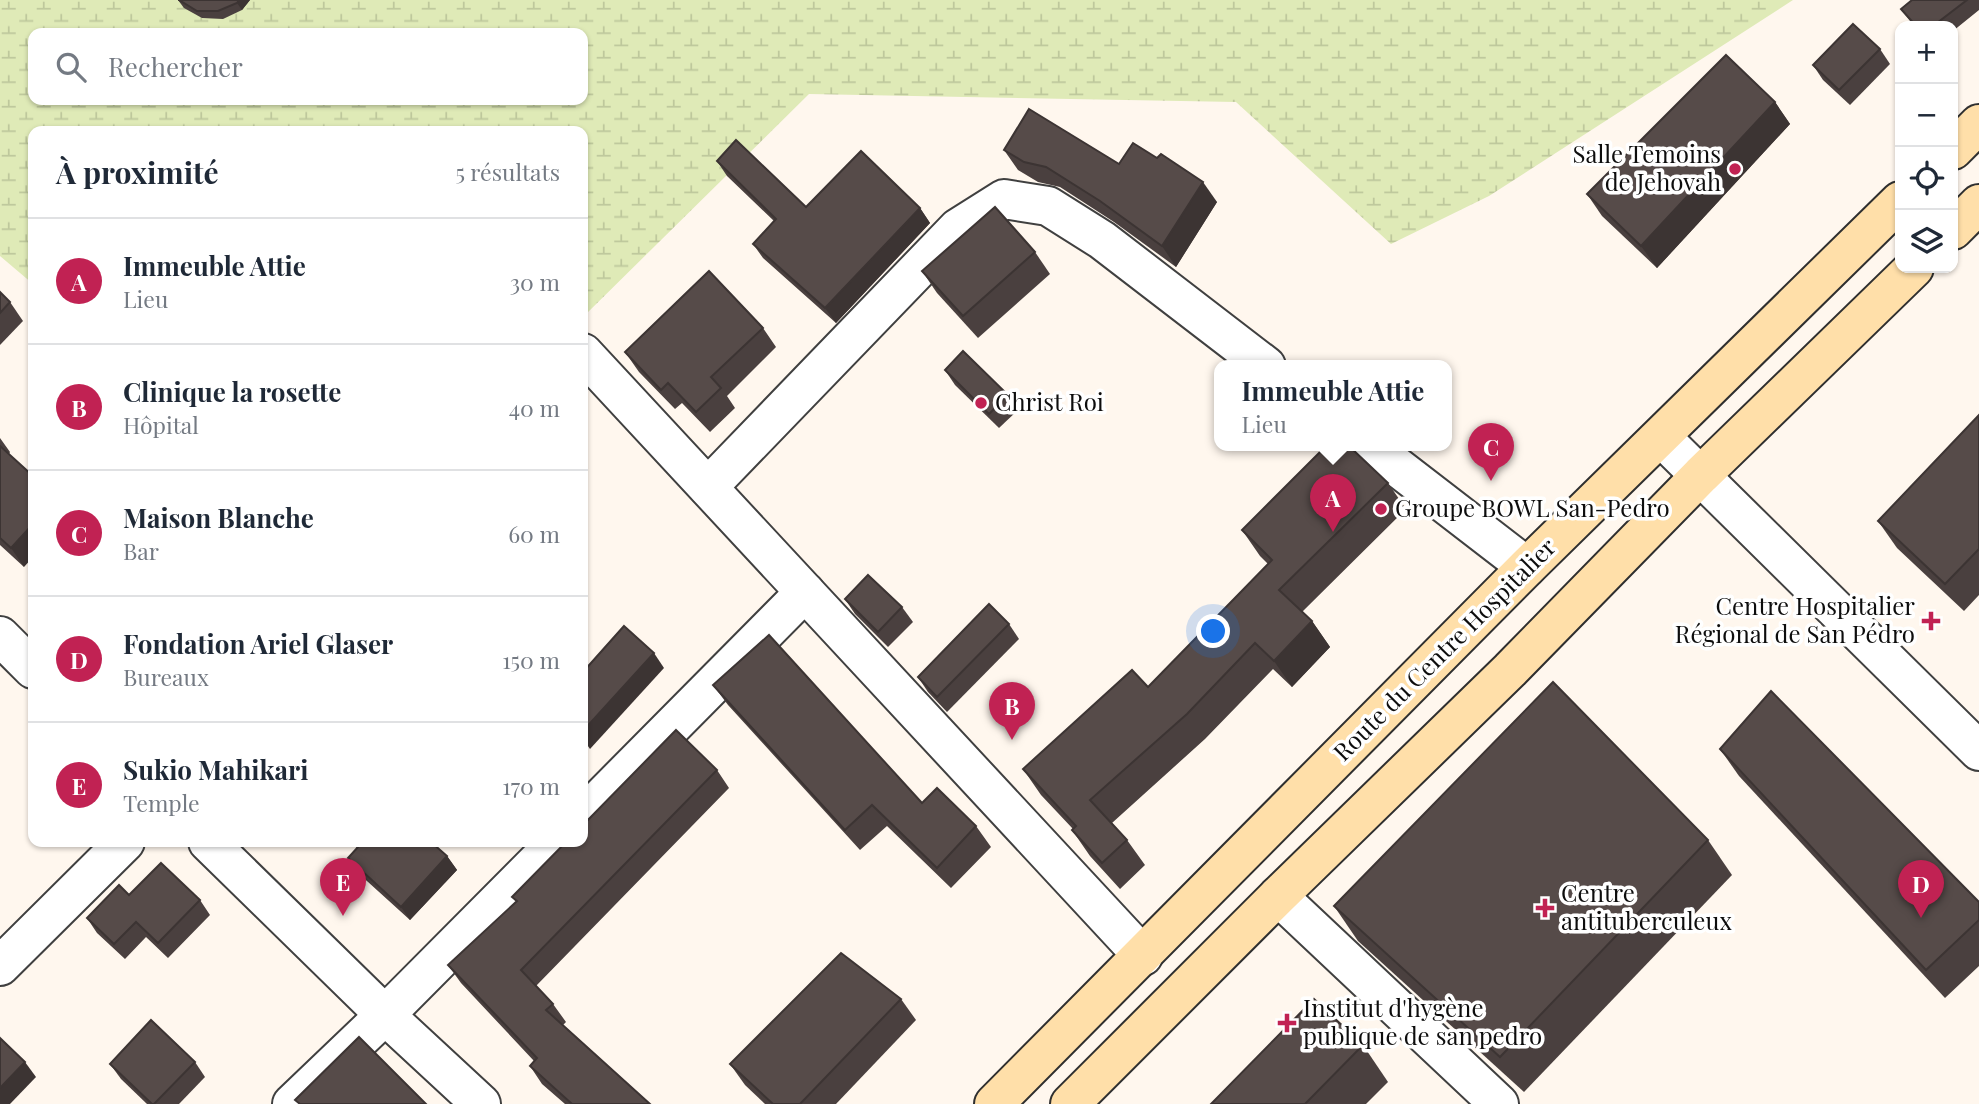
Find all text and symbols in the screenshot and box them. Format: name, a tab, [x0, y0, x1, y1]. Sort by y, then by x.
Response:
map controls	[1895, 21, 1958, 273]
button: +	[1895, 21, 1958, 84]
search box	[28, 28, 588, 105]
icon: search	[52, 48, 90, 86]
text: Rechercher	[108, 49, 243, 84]
button: −	[1895, 84, 1958, 147]
place label: Salle Temoins de Jehovah	[1572, 137, 1721, 197]
button: locate	[1895, 147, 1958, 210]
text: À proximité	[56, 152, 219, 192]
text: 5 résultats	[455, 156, 560, 187]
marker: Salle Temoins de Jehovah	[1727, 161, 1743, 177]
button: layers	[1895, 210, 1958, 273]
text: Immeuble Attie	[123, 248, 306, 283]
text: A	[71, 266, 87, 297]
text: 30 m	[510, 266, 560, 297]
text: Lieu	[123, 283, 168, 314]
popup	[1214, 360, 1452, 451]
text: Immeuble Attie	[1242, 373, 1424, 408]
text: Clinique la rosette	[123, 374, 341, 409]
place label: Christ Roi	[995, 385, 1104, 417]
text: B	[71, 392, 87, 423]
text: 40 m	[509, 392, 560, 423]
marker: Christ Roi	[973, 395, 989, 411]
text: Lieu	[1242, 408, 1287, 439]
text: Hôpital	[123, 409, 199, 440]
pin: C	[1468, 423, 1514, 481]
pin: A	[1310, 474, 1356, 532]
place label: Groupe BOWL San-Pedro	[1395, 491, 1670, 523]
text: Maison Blanche	[123, 500, 314, 535]
marker: Groupe BOWL San-Pedro	[1373, 501, 1389, 517]
text: C	[71, 518, 87, 549]
text: 60 m	[508, 518, 560, 549]
street label: Route du Centre Hospitalier	[1325, 530, 1562, 767]
text: Bar	[123, 535, 159, 566]
place label: Centre Hospitalier Régional de San Pédro	[1675, 589, 1915, 649]
marker: Centre Hospitalier Régional de San Pédro	[1921, 611, 1941, 631]
your location	[1196, 614, 1230, 648]
text: Fondation Ariel Glaser	[123, 626, 393, 661]
text: D	[70, 644, 88, 675]
text: 150 m	[502, 644, 560, 675]
text: Bureaux	[123, 661, 209, 692]
pin: B	[989, 682, 1035, 740]
text: Sukio Mahikari	[123, 752, 308, 787]
text: E	[72, 770, 86, 801]
text: 170 m	[502, 770, 560, 801]
text: Temple	[123, 787, 200, 818]
pin: E	[320, 858, 366, 916]
pin: D	[1898, 860, 1944, 918]
place label: Centre antituberculeux	[1561, 876, 1732, 936]
marker: Centre antituberculeux	[1535, 898, 1555, 918]
place label: Institut d'hygène publique de san pedro	[1303, 991, 1542, 1051]
marker: Institut d'hygène publique de san pedro	[1277, 1013, 1297, 1033]

